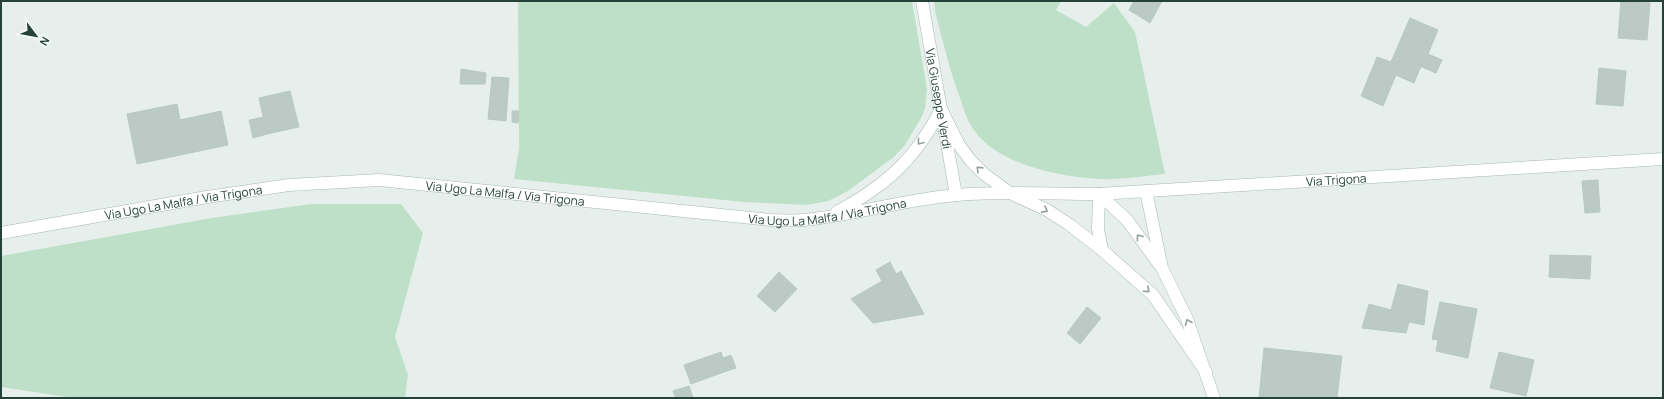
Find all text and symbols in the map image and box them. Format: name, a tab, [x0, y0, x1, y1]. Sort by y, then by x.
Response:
north arrow	[16, 16, 56, 56]
text: N	[36, 34, 53, 49]
street label: Via Giuseppe Verdi	[922, 47, 956, 150]
one-way arrow	[918, 138, 925, 145]
one-way arrow	[976, 166, 984, 174]
street label: Via Trigona	[1305, 169, 1367, 190]
street label: Via Ugo La Malfa / Via Trigona	[425, 176, 585, 209]
street label: Via Ugo La Malfa / Via Trigona	[103, 181, 263, 223]
street label: Via Ugo La Malfa / Via Trigona	[747, 194, 908, 229]
one-way arrow	[1041, 205, 1048, 212]
one-way arrow	[1137, 234, 1144, 241]
one-way arrow	[1142, 286, 1150, 293]
one-way arrow	[1185, 318, 1193, 325]

